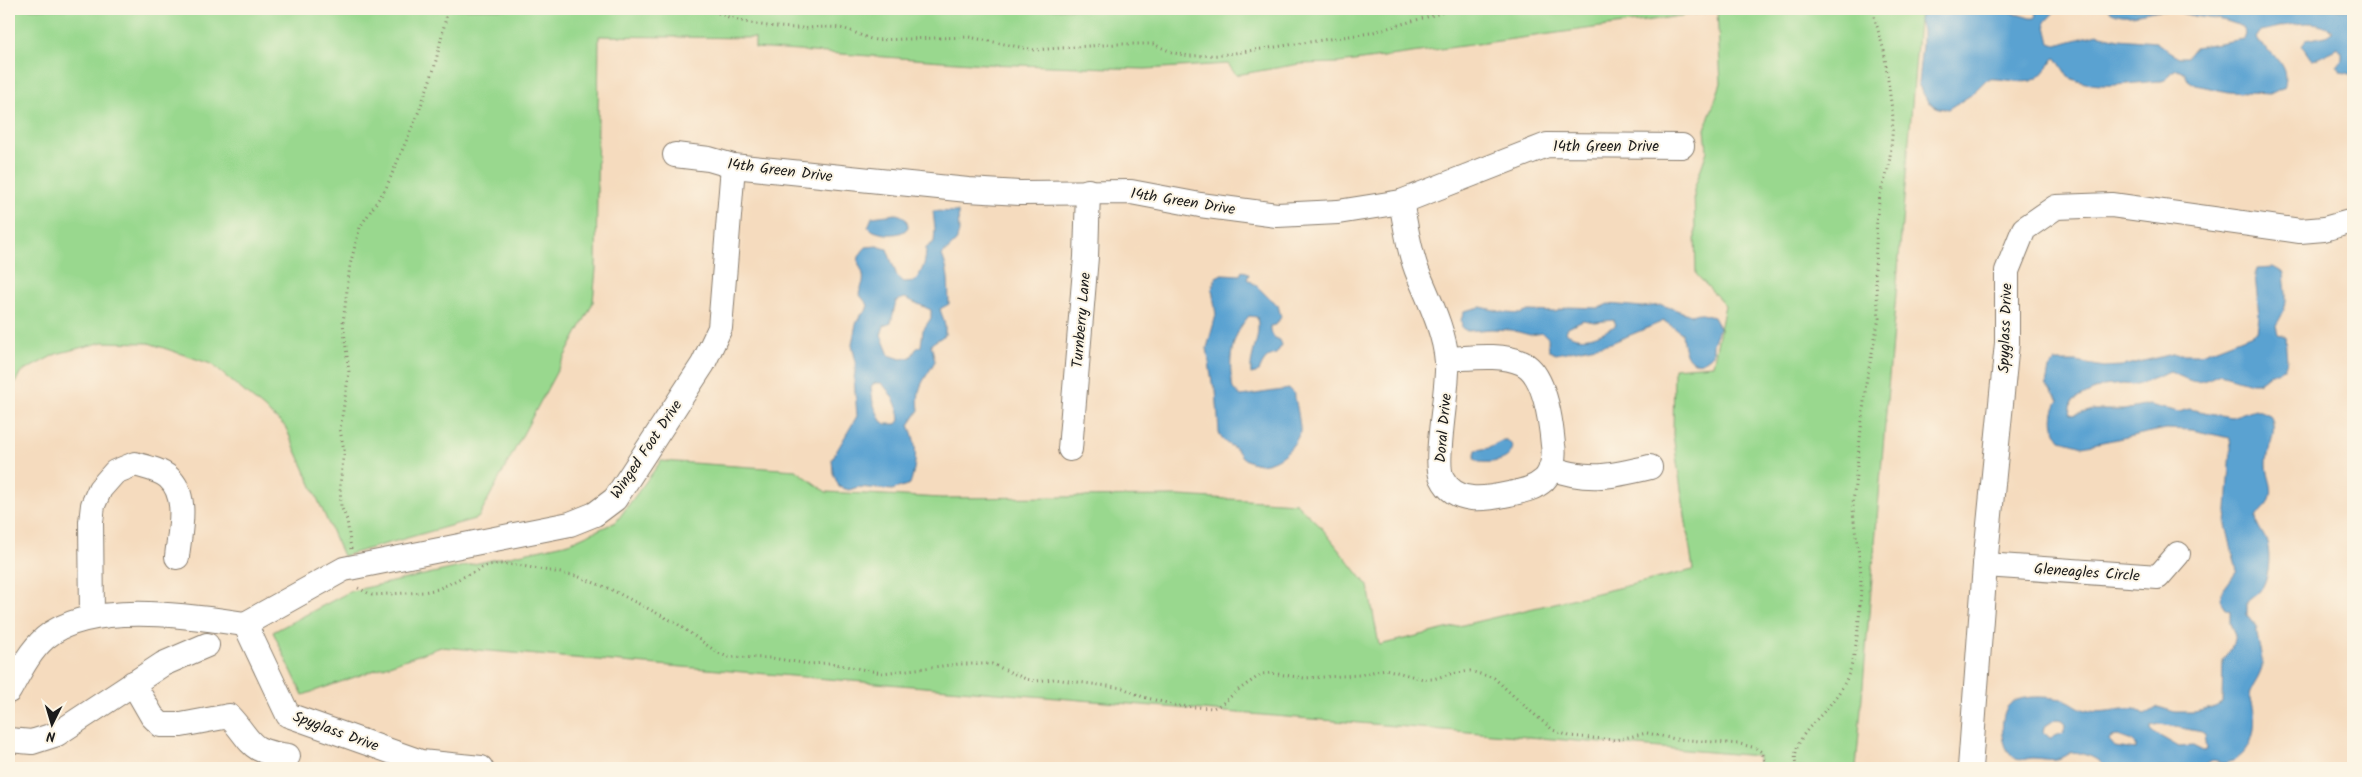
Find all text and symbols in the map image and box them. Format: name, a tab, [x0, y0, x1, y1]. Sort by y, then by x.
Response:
street label: 14th Green Drive	[1553, 135, 1659, 159]
street label: 14th Green Drive	[726, 153, 834, 189]
street label: 14th Green Drive	[1129, 182, 1237, 222]
street label: Turnberry Lane	[1066, 271, 1098, 369]
street label: Spyglass Drive	[1992, 282, 2020, 373]
street label: Doral Drive	[1429, 392, 1459, 464]
street label: Winged Foot Drive	[605, 395, 689, 504]
street label: Gleneagles Circle	[2033, 557, 2141, 589]
north arrow	[28, 700, 78, 750]
street label: Spyglass Drive	[289, 705, 382, 759]
text: N	[45, 725, 56, 747]

